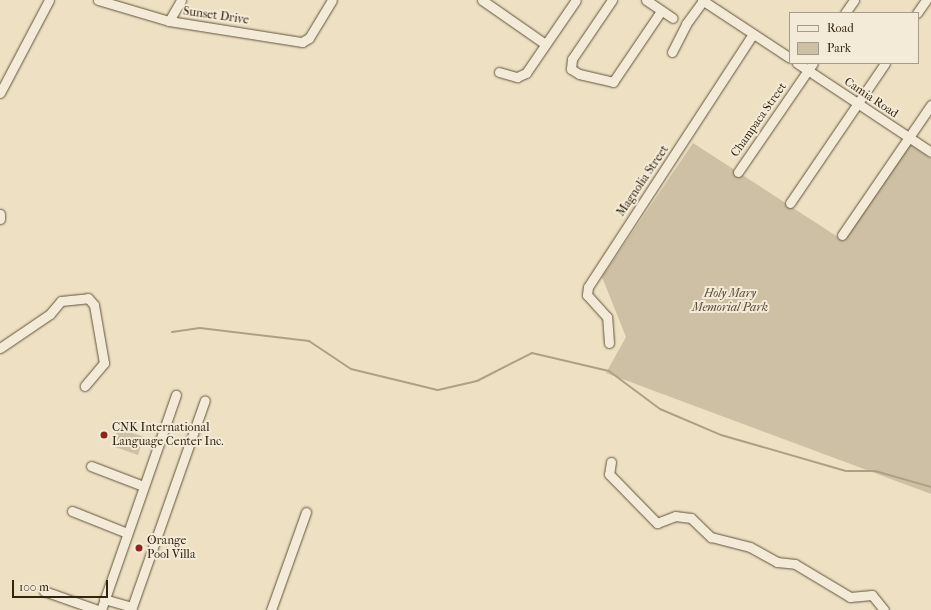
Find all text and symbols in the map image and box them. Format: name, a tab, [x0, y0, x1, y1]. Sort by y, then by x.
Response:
street label: Sunset Drive	[182, 4, 250, 28]
legend	[789, 12, 919, 64]
text: Road	[827, 21, 854, 35]
text: Park	[827, 41, 851, 55]
street label: Camia Road	[841, 75, 901, 121]
street label: Champaca Street	[728, 80, 790, 160]
street label: Magnolia Street	[614, 143, 672, 219]
park label: Holy Mary Memorial Park	[692, 287, 768, 315]
place label: CNK International Language Center Inc.	[112, 421, 224, 449]
marker: CNK International Language Center Inc.	[99, 430, 109, 440]
place label: Orange Pool Villa	[147, 534, 195, 562]
marker: Orange Pool Villa	[134, 543, 144, 553]
scale bar	[14, 572, 110, 598]
text: 100 m	[19, 580, 49, 594]

